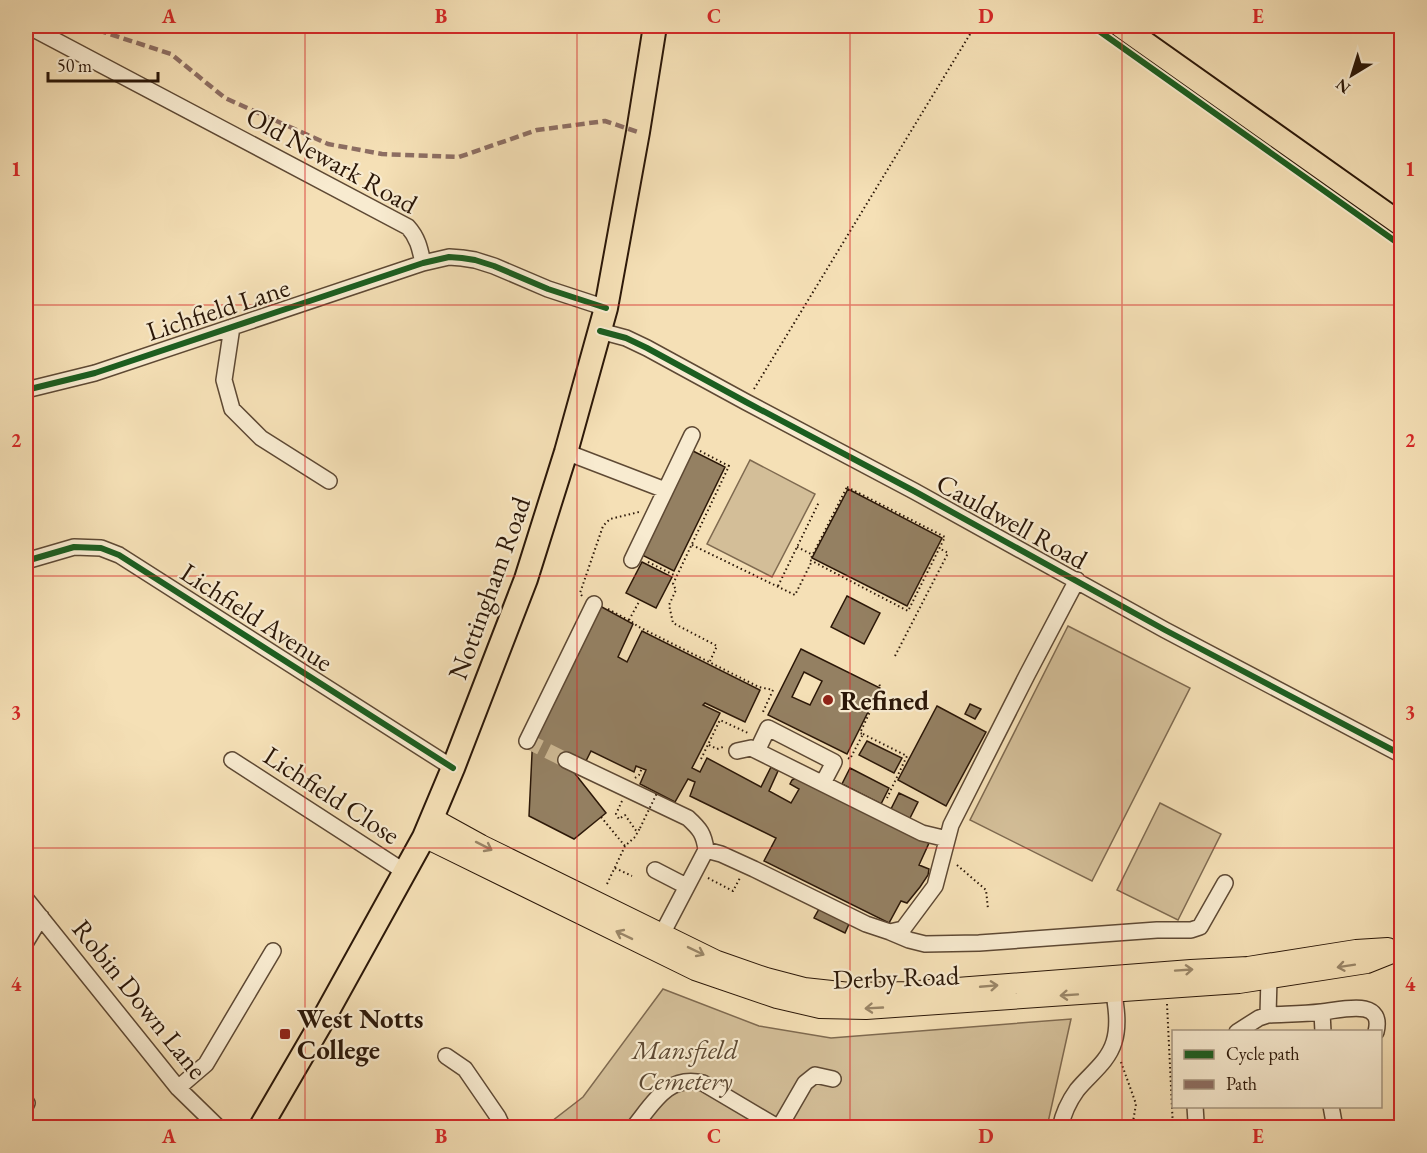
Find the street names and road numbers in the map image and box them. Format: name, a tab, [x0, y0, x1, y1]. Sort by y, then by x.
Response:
street label: Old Newark Road	[240, 99, 424, 222]
street label: Lichfield Lane	[142, 269, 294, 349]
street label: Cauldwell Road	[930, 465, 1094, 577]
street label: Nottingham Road	[440, 492, 538, 684]
street label: Lichfield Avenue	[174, 555, 340, 679]
street label: Lichfield Close	[257, 738, 407, 852]
street label: Robin Down Lane	[65, 912, 215, 1086]
street label: Derby Road	[832, 957, 960, 997]

